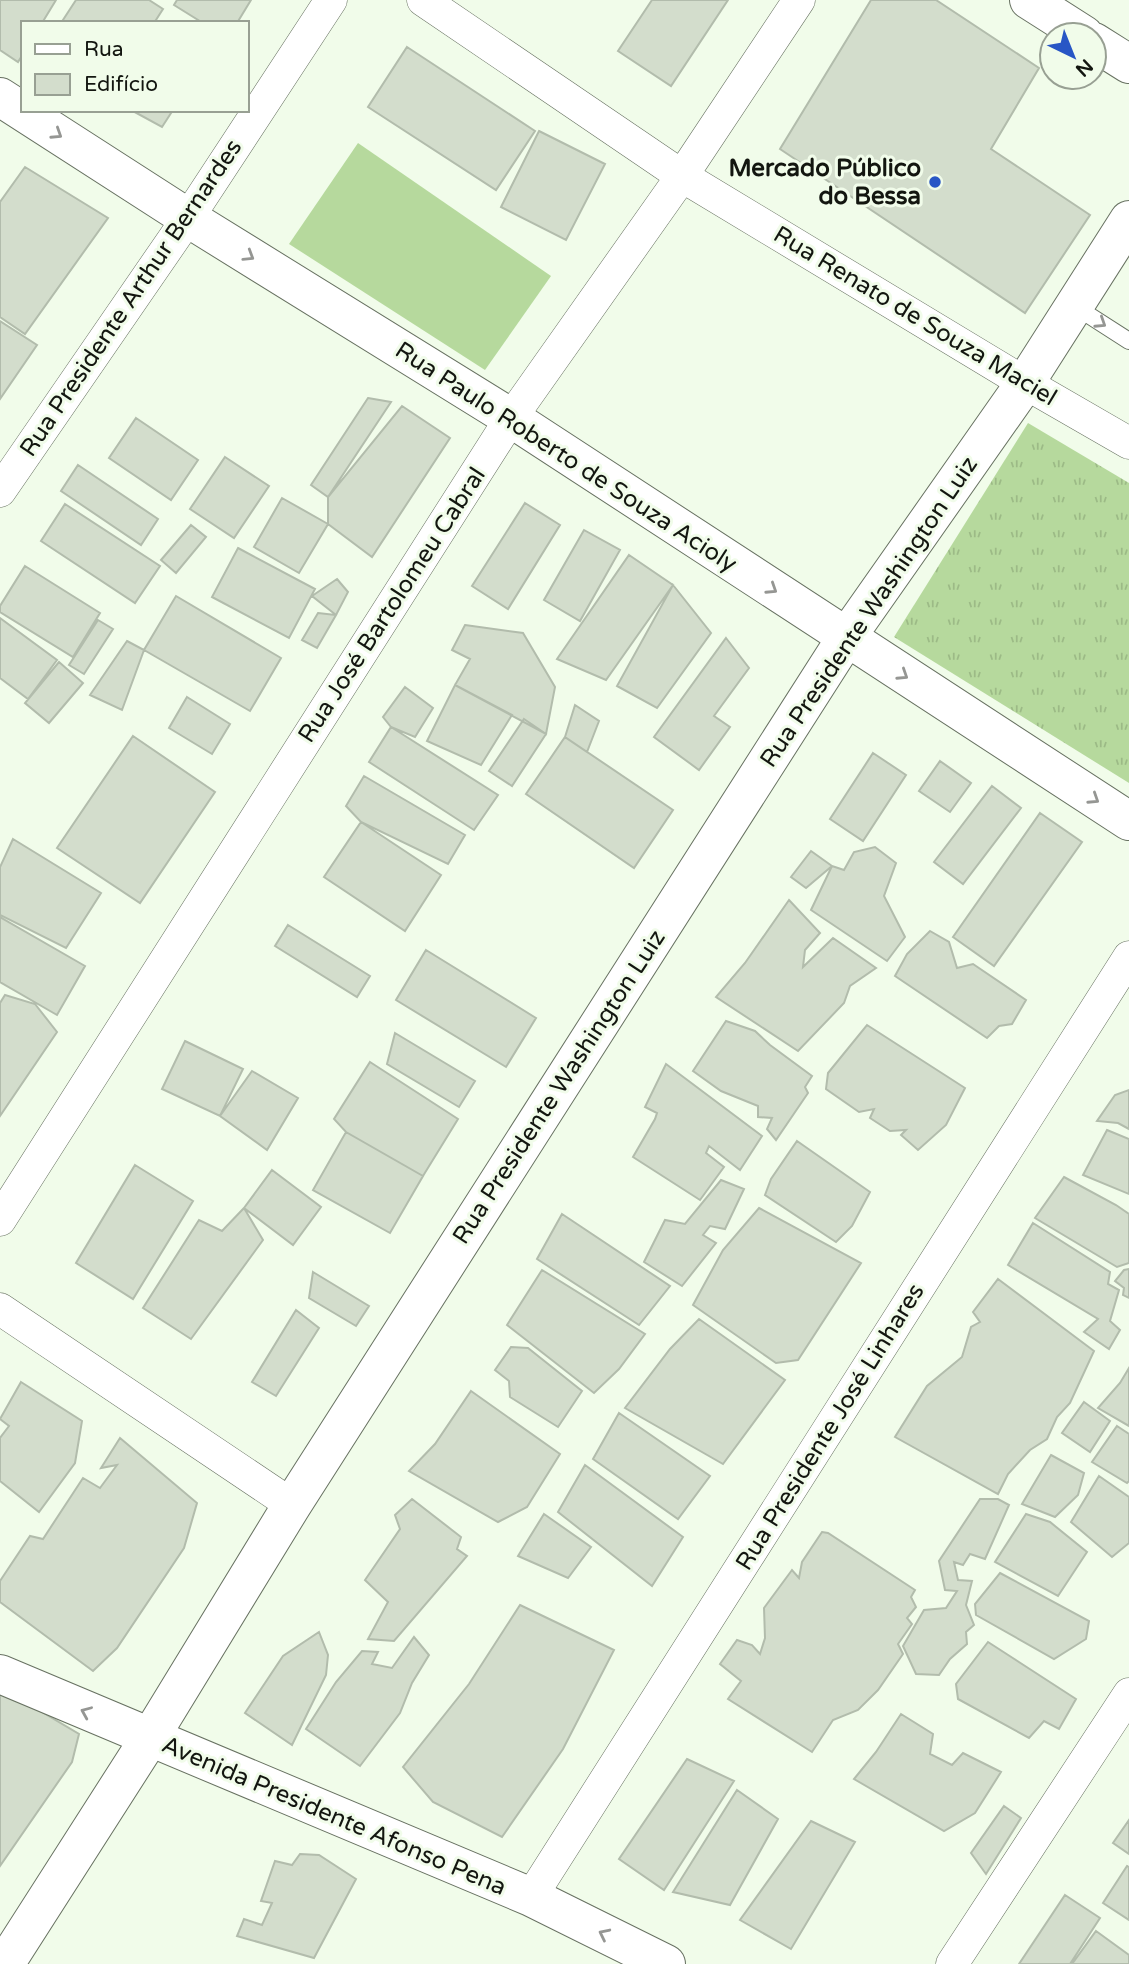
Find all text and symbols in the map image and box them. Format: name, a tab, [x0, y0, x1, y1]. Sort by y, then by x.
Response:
legend	[21, 21, 248, 112]
north arrow	[1038, 21, 1108, 91]
text: Rua	[84, 37, 124, 62]
text: N	[1071, 54, 1097, 81]
text: Edifício	[84, 72, 158, 97]
one-way arrow	[50, 126, 63, 139]
street label: Rua Presidente Arthur Bernardes	[14, 134, 248, 462]
place label: Mercado Público do Bessa	[729, 154, 921, 211]
marker: Mercado Público do Bessa	[927, 174, 943, 190]
street label: Rua Renato de Souza Maciel	[768, 220, 1062, 412]
one-way arrow	[242, 248, 255, 261]
one-way arrow	[1094, 315, 1107, 328]
street label: Rua Paulo Roberto de Souza Acioly	[390, 335, 742, 579]
street label: Rua Presidente Washington Luiz	[754, 451, 984, 773]
street label: Rua José Bartolomeu Cabral	[292, 462, 492, 748]
one-way arrow	[764, 581, 777, 593]
one-way arrow	[896, 666, 909, 679]
one-way arrow	[1086, 790, 1099, 803]
street label: Rua Presidente Washington Luiz	[446, 925, 672, 1249]
street label: Rua Presidente José Linhares	[730, 1278, 930, 1576]
one-way arrow	[81, 1706, 93, 1720]
street label: Avenida Presidente Afonso Pena	[157, 1730, 511, 1902]
one-way arrow	[599, 1928, 611, 1942]

